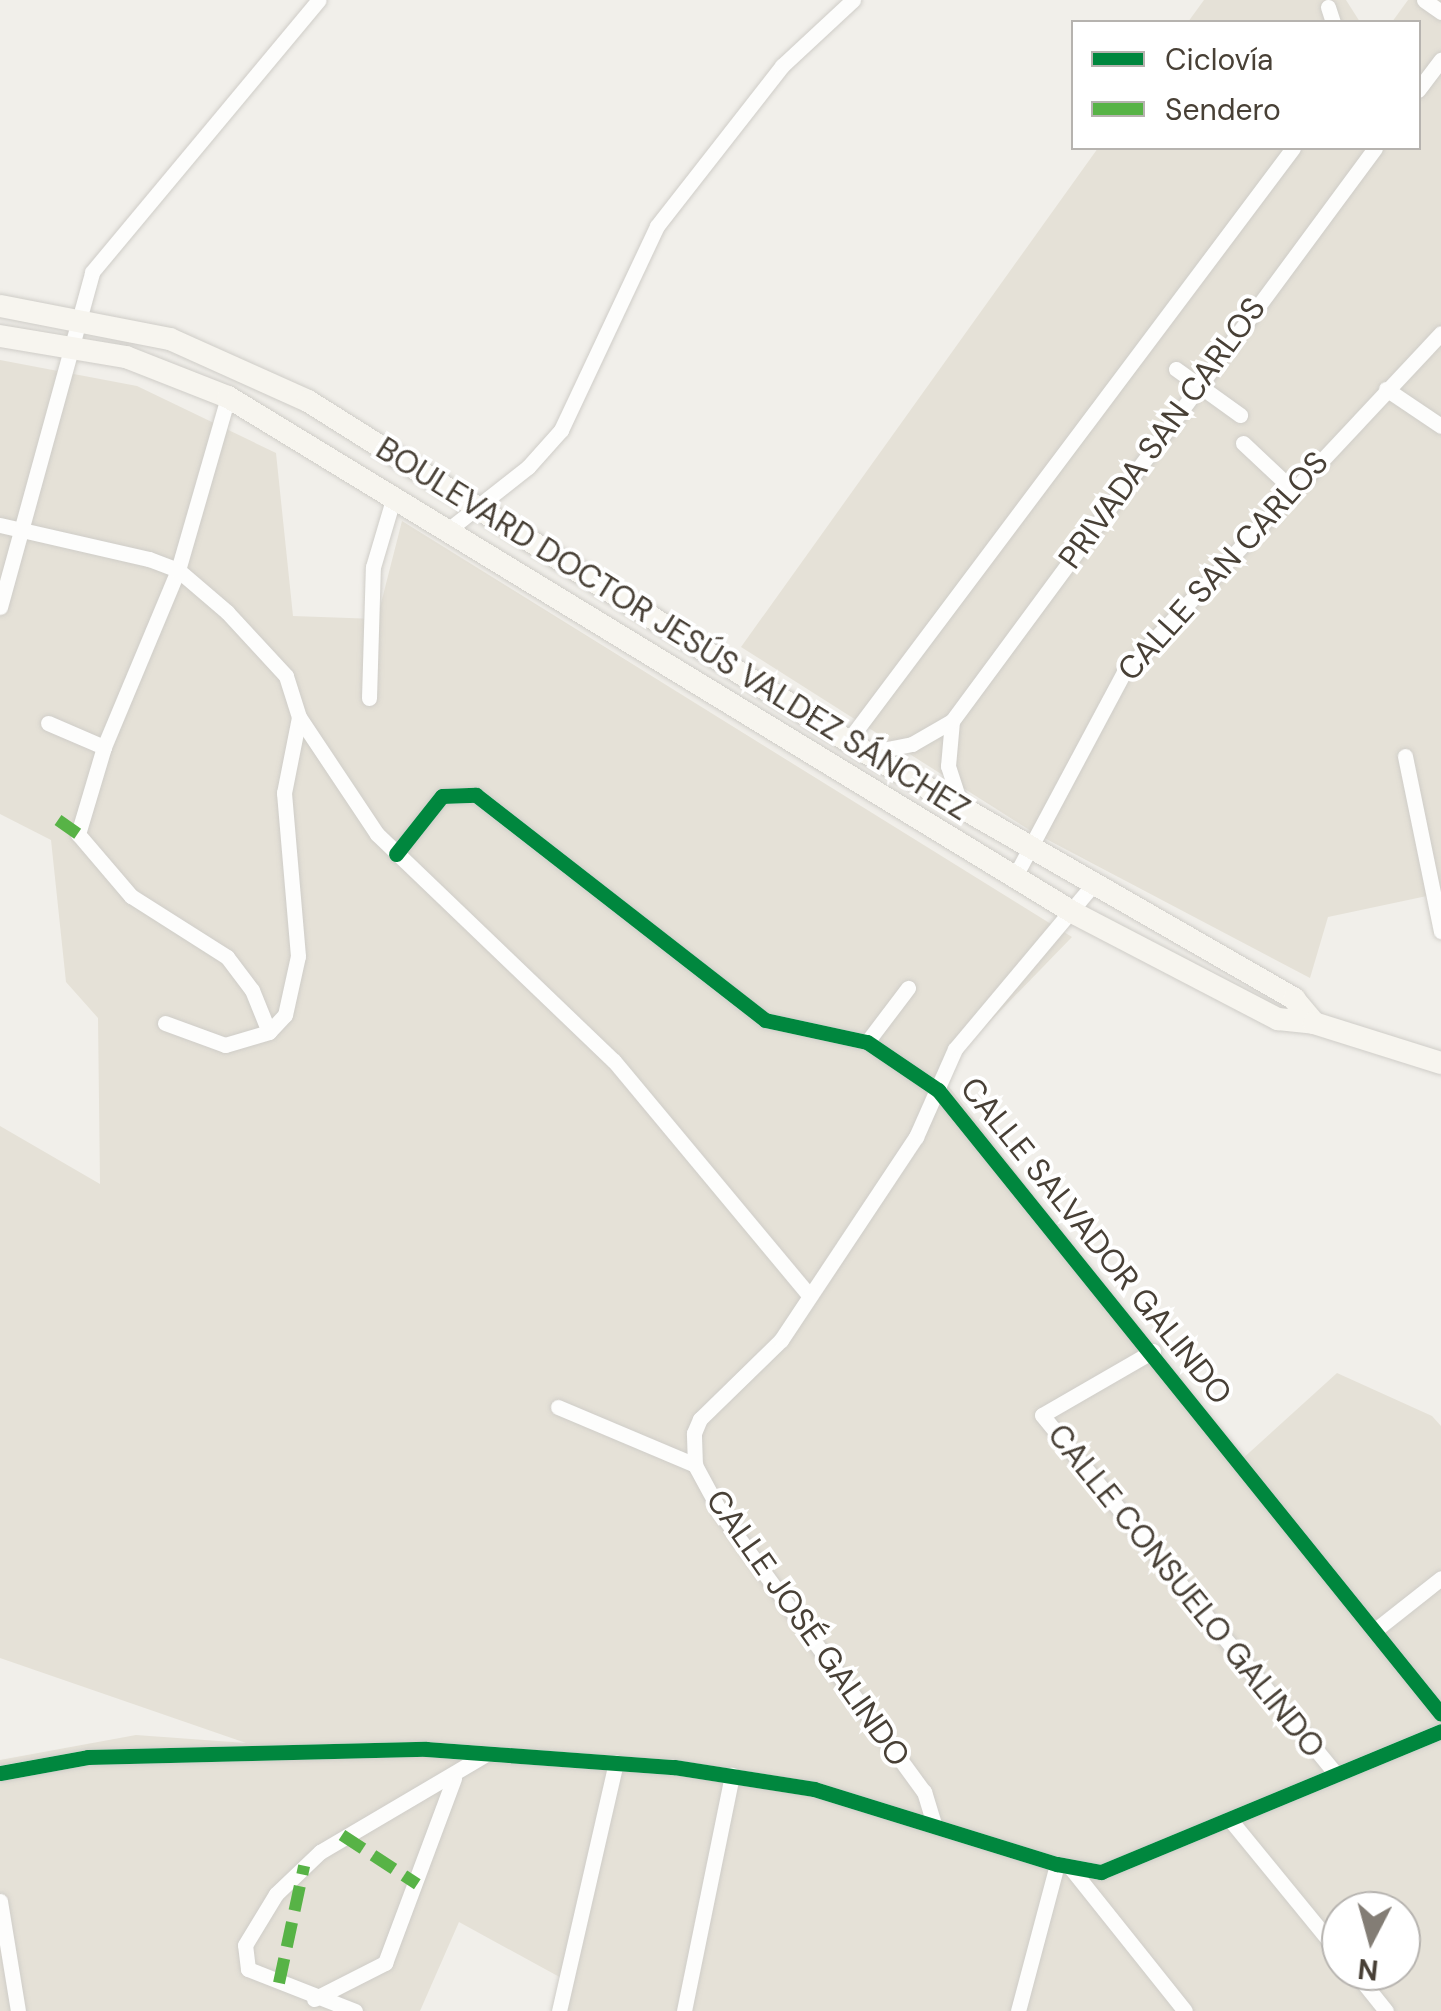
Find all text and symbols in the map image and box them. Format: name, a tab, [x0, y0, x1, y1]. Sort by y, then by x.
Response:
legend	[1071, 20, 1421, 150]
text: Ciclovía	[1165, 40, 1273, 79]
text: Sendero	[1165, 90, 1281, 129]
street label: PRIVADA SAN CARLOS	[1051, 290, 1273, 576]
street label: BOULEVARD DOCTOR JESÚS VALDEZ SÁNCHEZ	[369, 429, 977, 829]
street label: CALLE SAN CARLOS	[1110, 443, 1336, 689]
street label: CALLE SALVADOR GALINDO	[952, 1070, 1240, 1412]
street label: CALLE CONSUELO GALINDO	[1039, 1416, 1333, 1766]
street label: CALLE JOSÉ GALINDO	[698, 1482, 918, 1774]
north arrow	[1321, 1891, 1421, 1991]
text: N	[1356, 1950, 1380, 1989]

